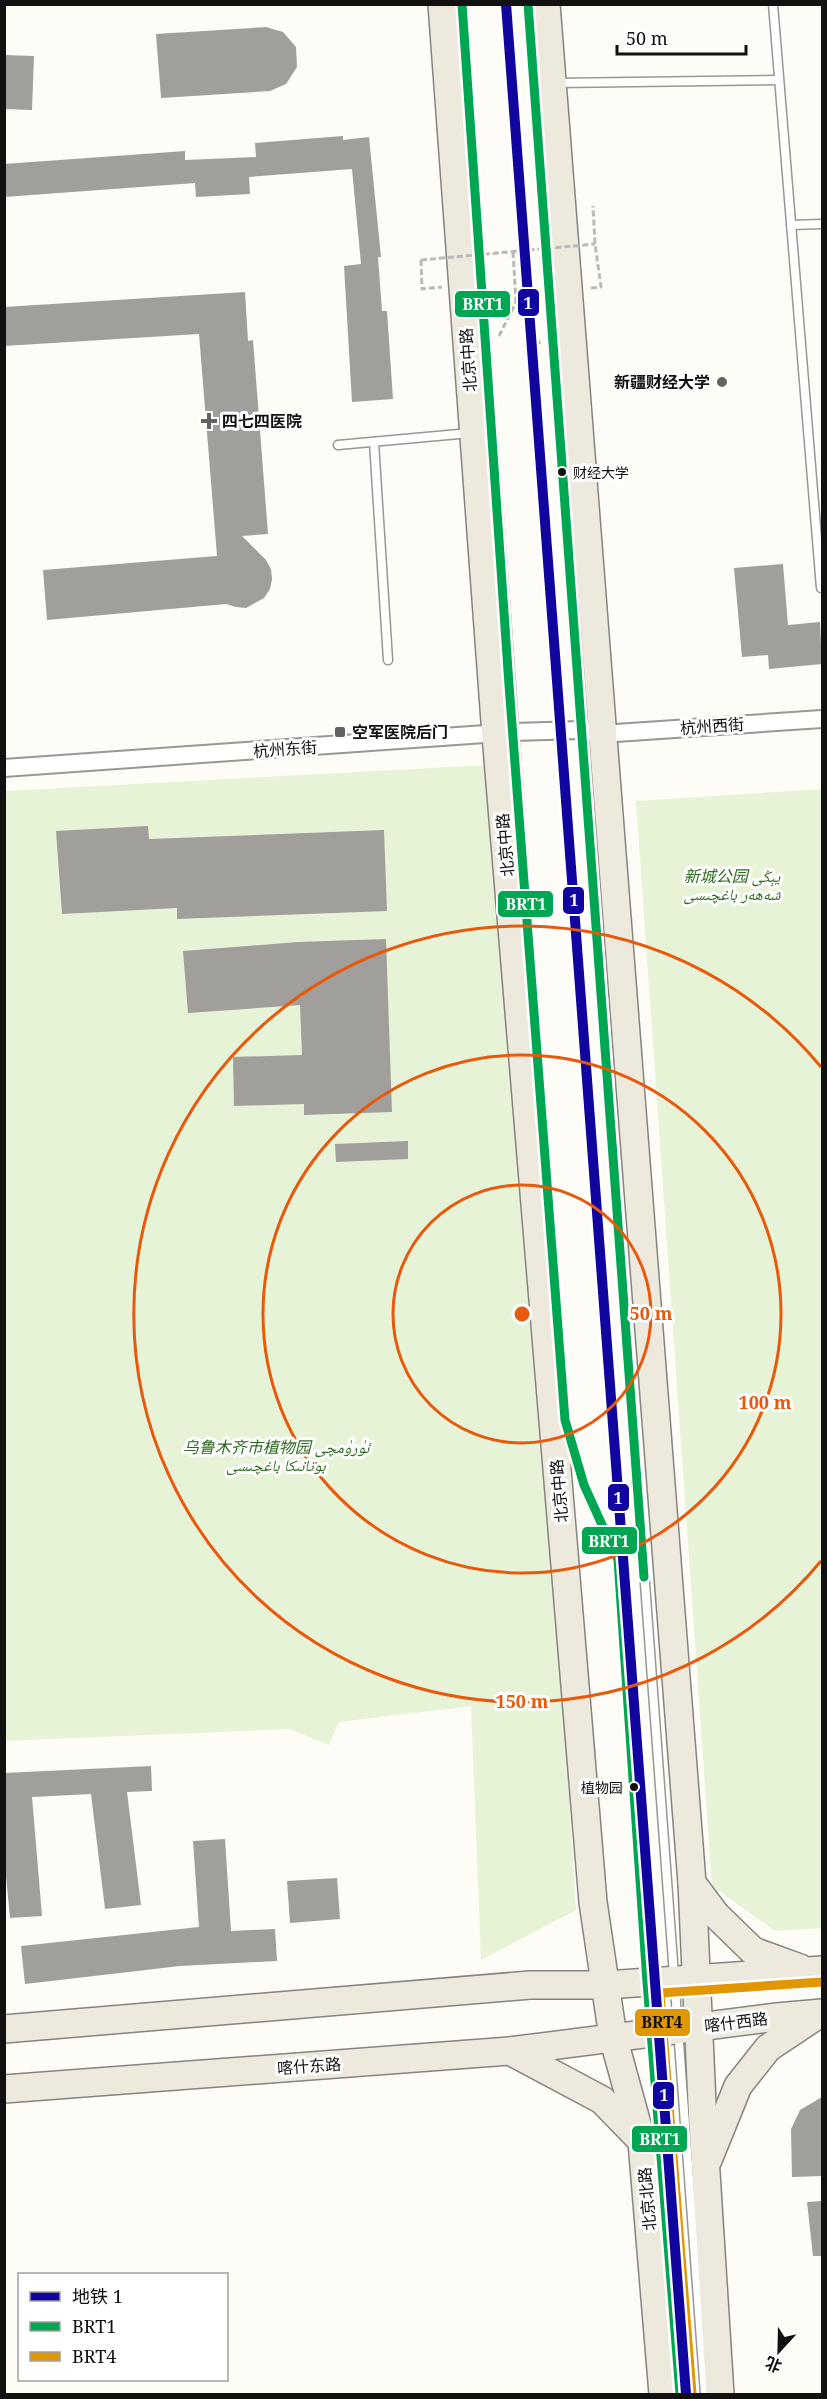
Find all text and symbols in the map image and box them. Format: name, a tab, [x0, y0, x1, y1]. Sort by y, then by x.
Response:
scale bar	[617, 18, 746, 56]
text: 50 m	[626, 26, 668, 50]
line badge: 1	[517, 288, 540, 317]
line badge: BRT1	[454, 290, 511, 318]
text: 1	[523, 292, 533, 314]
text: BRT1	[462, 293, 504, 315]
street label: 北京中路	[455, 327, 481, 393]
place label: 新疆财经大学	[614, 371, 710, 393]
marker: 新疆财经大学	[715, 375, 729, 389]
place label: 四七四医院	[222, 410, 302, 432]
marker: 四七四医院	[200, 412, 218, 430]
place label: 财经大学	[573, 463, 629, 482]
marker: 财经大学	[556, 466, 568, 478]
street label: 杭州西街	[679, 713, 745, 739]
place label: 空军医院后门	[352, 721, 448, 743]
marker: 空军医院后门	[333, 725, 347, 739]
street label: 杭州东街	[252, 736, 318, 762]
street label: 北京中路	[491, 812, 519, 878]
park label: 新城公园 يېڭى شەھەر باغچىسى	[684, 865, 782, 905]
line badge: 1	[562, 886, 585, 915]
text: 1	[569, 889, 579, 911]
line badge: BRT1	[497, 890, 554, 918]
text: BRT1	[505, 893, 547, 915]
text: 50 m	[630, 1301, 673, 1325]
centre of rings	[512, 1304, 532, 1324]
text: 100 m	[739, 1390, 792, 1414]
park label: 乌鲁木齐市植物园 ئۈرۈمچى بوتانىكا باغچىسى	[183, 1436, 372, 1476]
street label: 北京中路	[545, 1458, 573, 1524]
line badge: 1	[607, 1483, 630, 1512]
text: 1	[613, 1487, 623, 1509]
line badge: BRT1	[581, 1526, 638, 1555]
text: BRT1	[588, 1530, 630, 1552]
text: 150 m	[496, 1689, 549, 1713]
place label: 植物园	[581, 1778, 623, 1797]
marker: 植物园	[628, 1781, 640, 1793]
street label: 喀什西路	[703, 2007, 769, 2037]
line badge: BRT4	[634, 2008, 691, 2037]
text: BRT4	[641, 2011, 683, 2033]
street label: 喀什东路	[276, 2053, 342, 2079]
line badge: 1	[652, 2081, 675, 2110]
text: 1	[659, 2084, 669, 2106]
line badge: BRT1	[631, 2125, 688, 2153]
text: BRT1	[639, 2128, 681, 2150]
street label: 北京北路	[633, 2166, 661, 2232]
legend	[18, 2273, 228, 2381]
text: 地铁 1	[72, 2284, 123, 2308]
text: BRT1	[72, 2314, 116, 2338]
north arrow	[749, 2321, 809, 2381]
text: BRT4	[72, 2344, 116, 2368]
text: 北	[762, 2352, 785, 2378]

